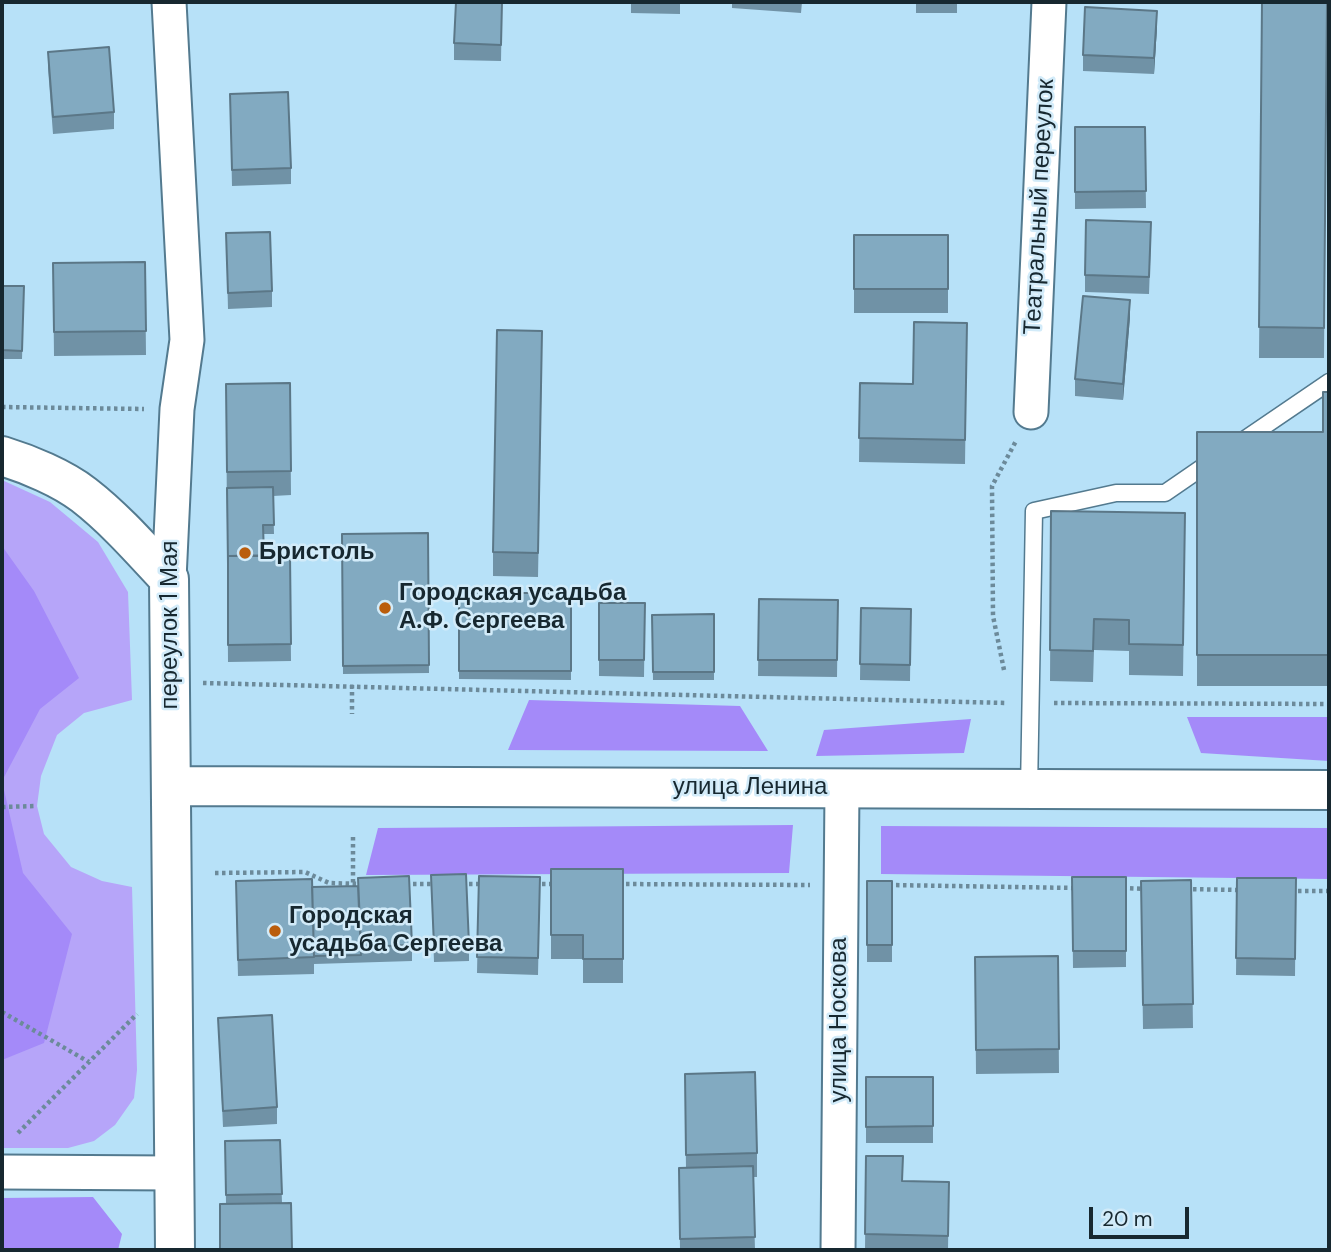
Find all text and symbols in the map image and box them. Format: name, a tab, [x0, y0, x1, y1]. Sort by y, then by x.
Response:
street label: Театральный переулок	[1019, 78, 1061, 336]
place label: Бристоль	[259, 539, 375, 567]
street label: переулок 1 Мая	[157, 540, 185, 710]
marker: Бристоль	[237, 545, 253, 561]
place label: Городская усадьба А.Ф. Сергеева	[399, 580, 626, 636]
marker: Городская усадьба А.Ф. Сергеева	[377, 600, 393, 616]
street label: улица Ленина	[673, 774, 827, 802]
place label: Городская усадьба Сергеева	[289, 903, 502, 959]
marker: Городская усадьба Сергеева	[267, 923, 283, 939]
street label: улица Носкова	[826, 938, 854, 1102]
scale bar	[1093, 1192, 1193, 1236]
text: 20 m	[1102, 1205, 1153, 1233]

